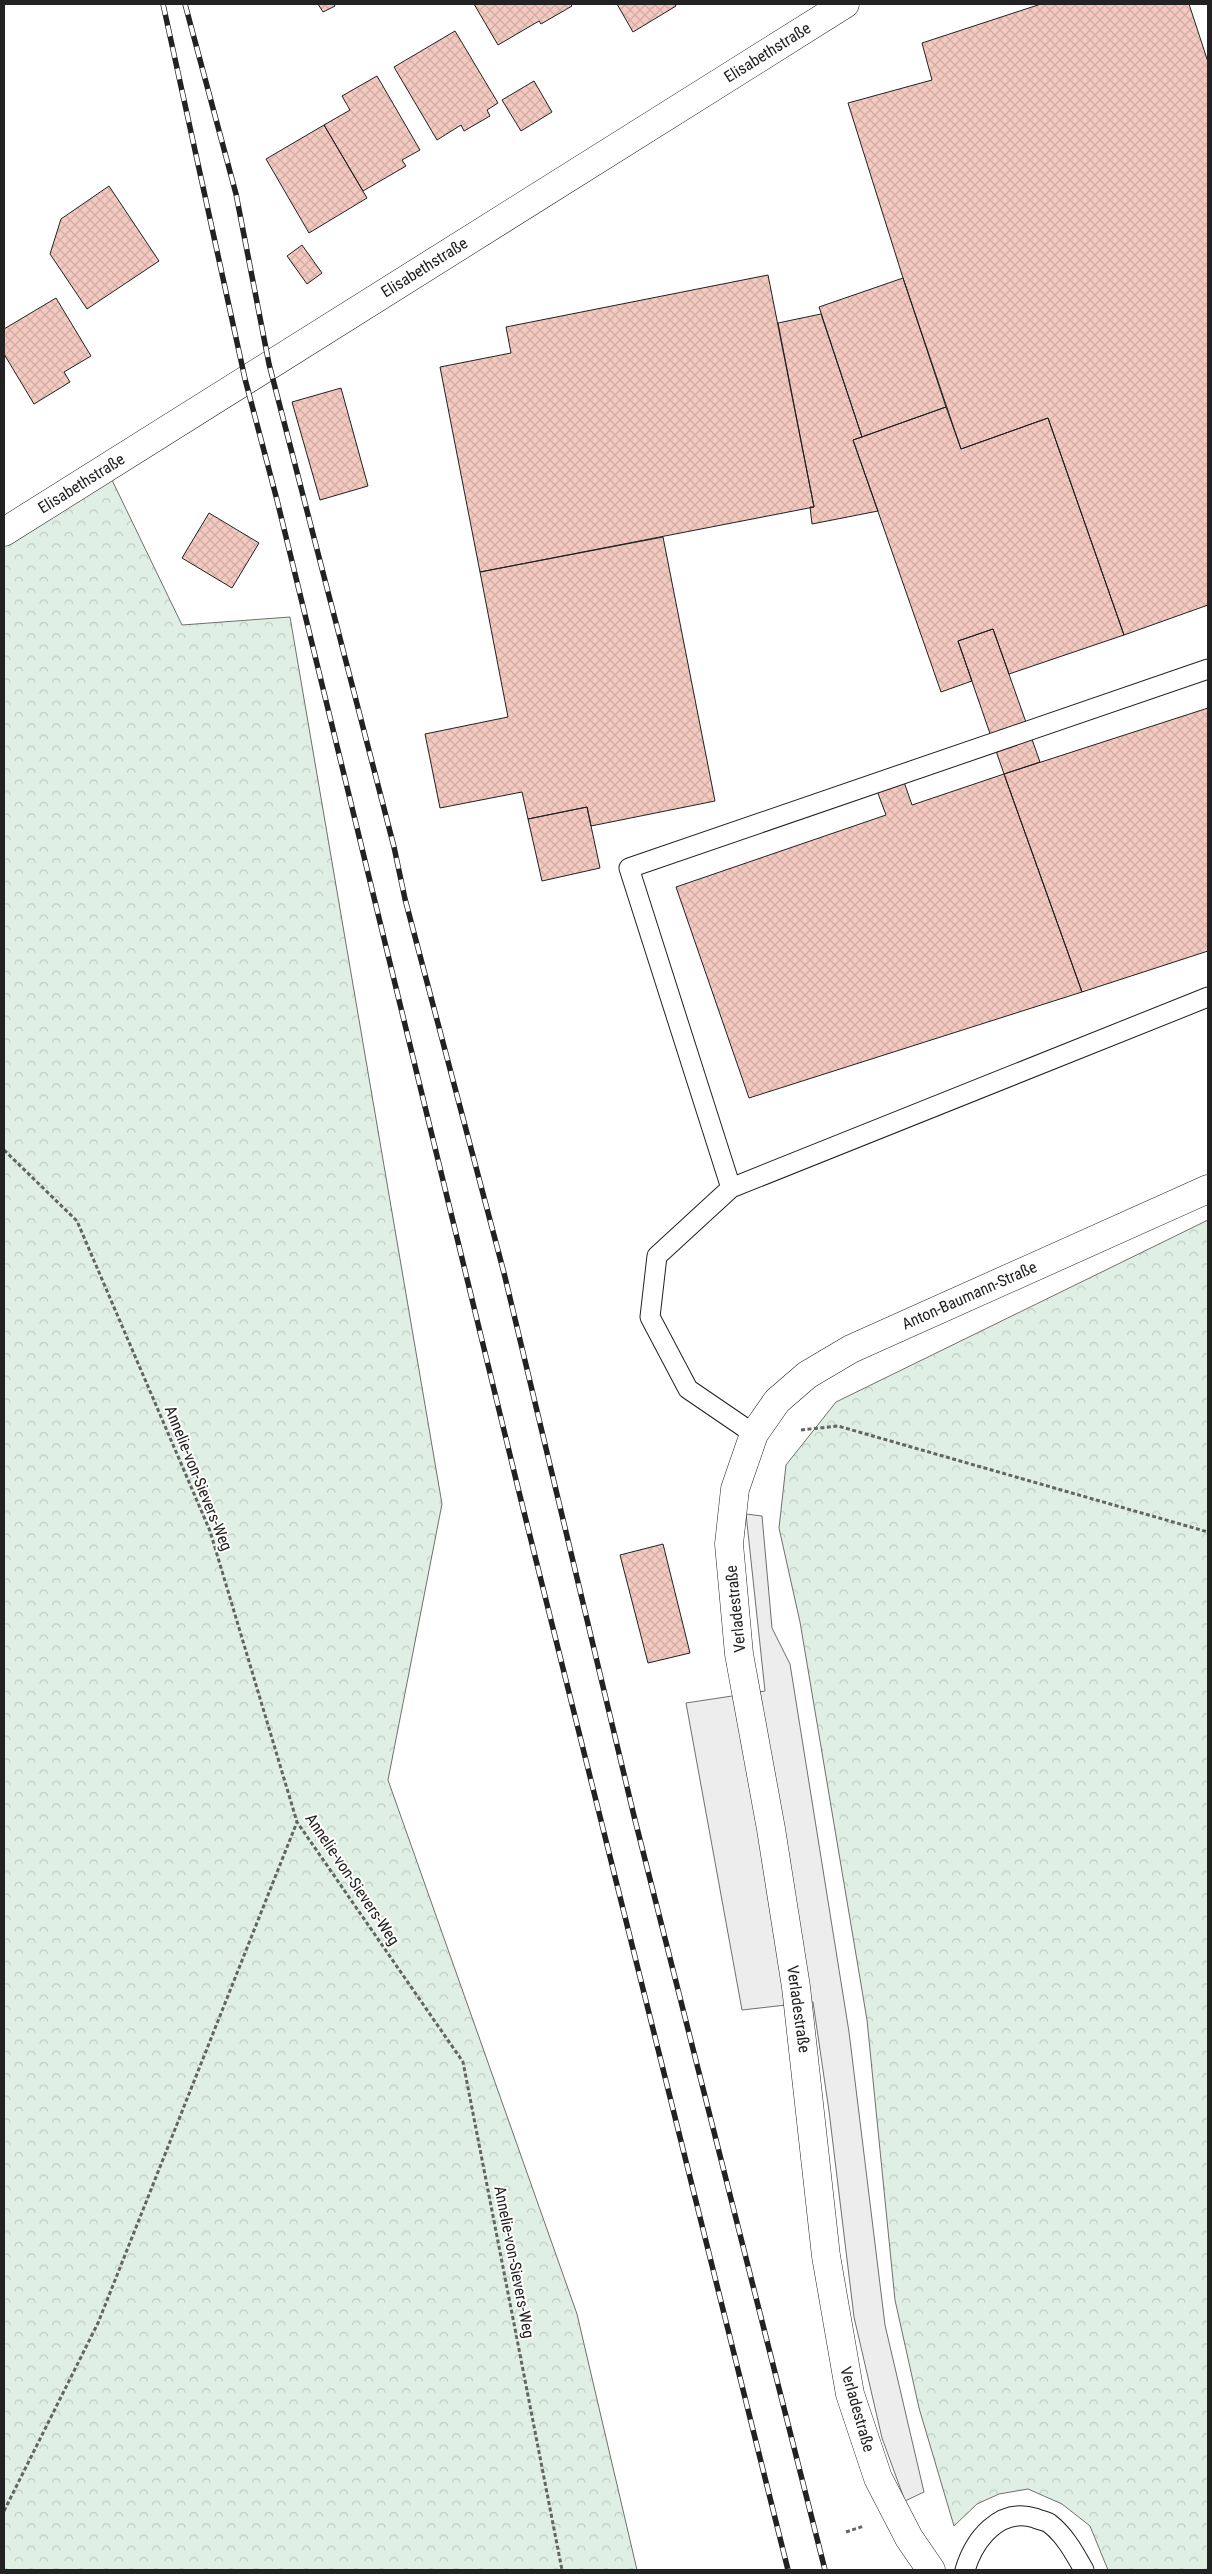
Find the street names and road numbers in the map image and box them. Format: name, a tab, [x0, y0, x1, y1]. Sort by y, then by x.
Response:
street label: Elisabethstraße	[721, 18, 814, 87]
street label: Elisabethstraße	[378, 233, 471, 302]
street label: Elisabethstraße	[35, 449, 128, 518]
street label: Anton-Baumann-Straße	[899, 1257, 1040, 1334]
street label: Annelie-von-Sievers-Weg	[161, 1403, 236, 1553]
street label: Verladestraße	[721, 1564, 750, 1654]
street label: Annelie-von-Sievers-Weg	[301, 1810, 404, 1949]
street label: Verladestraße	[783, 1964, 814, 2054]
street label: Annelie-von-Sievers-Weg	[490, 2184, 539, 2340]
street label: Verladestraße	[836, 2364, 879, 2454]

